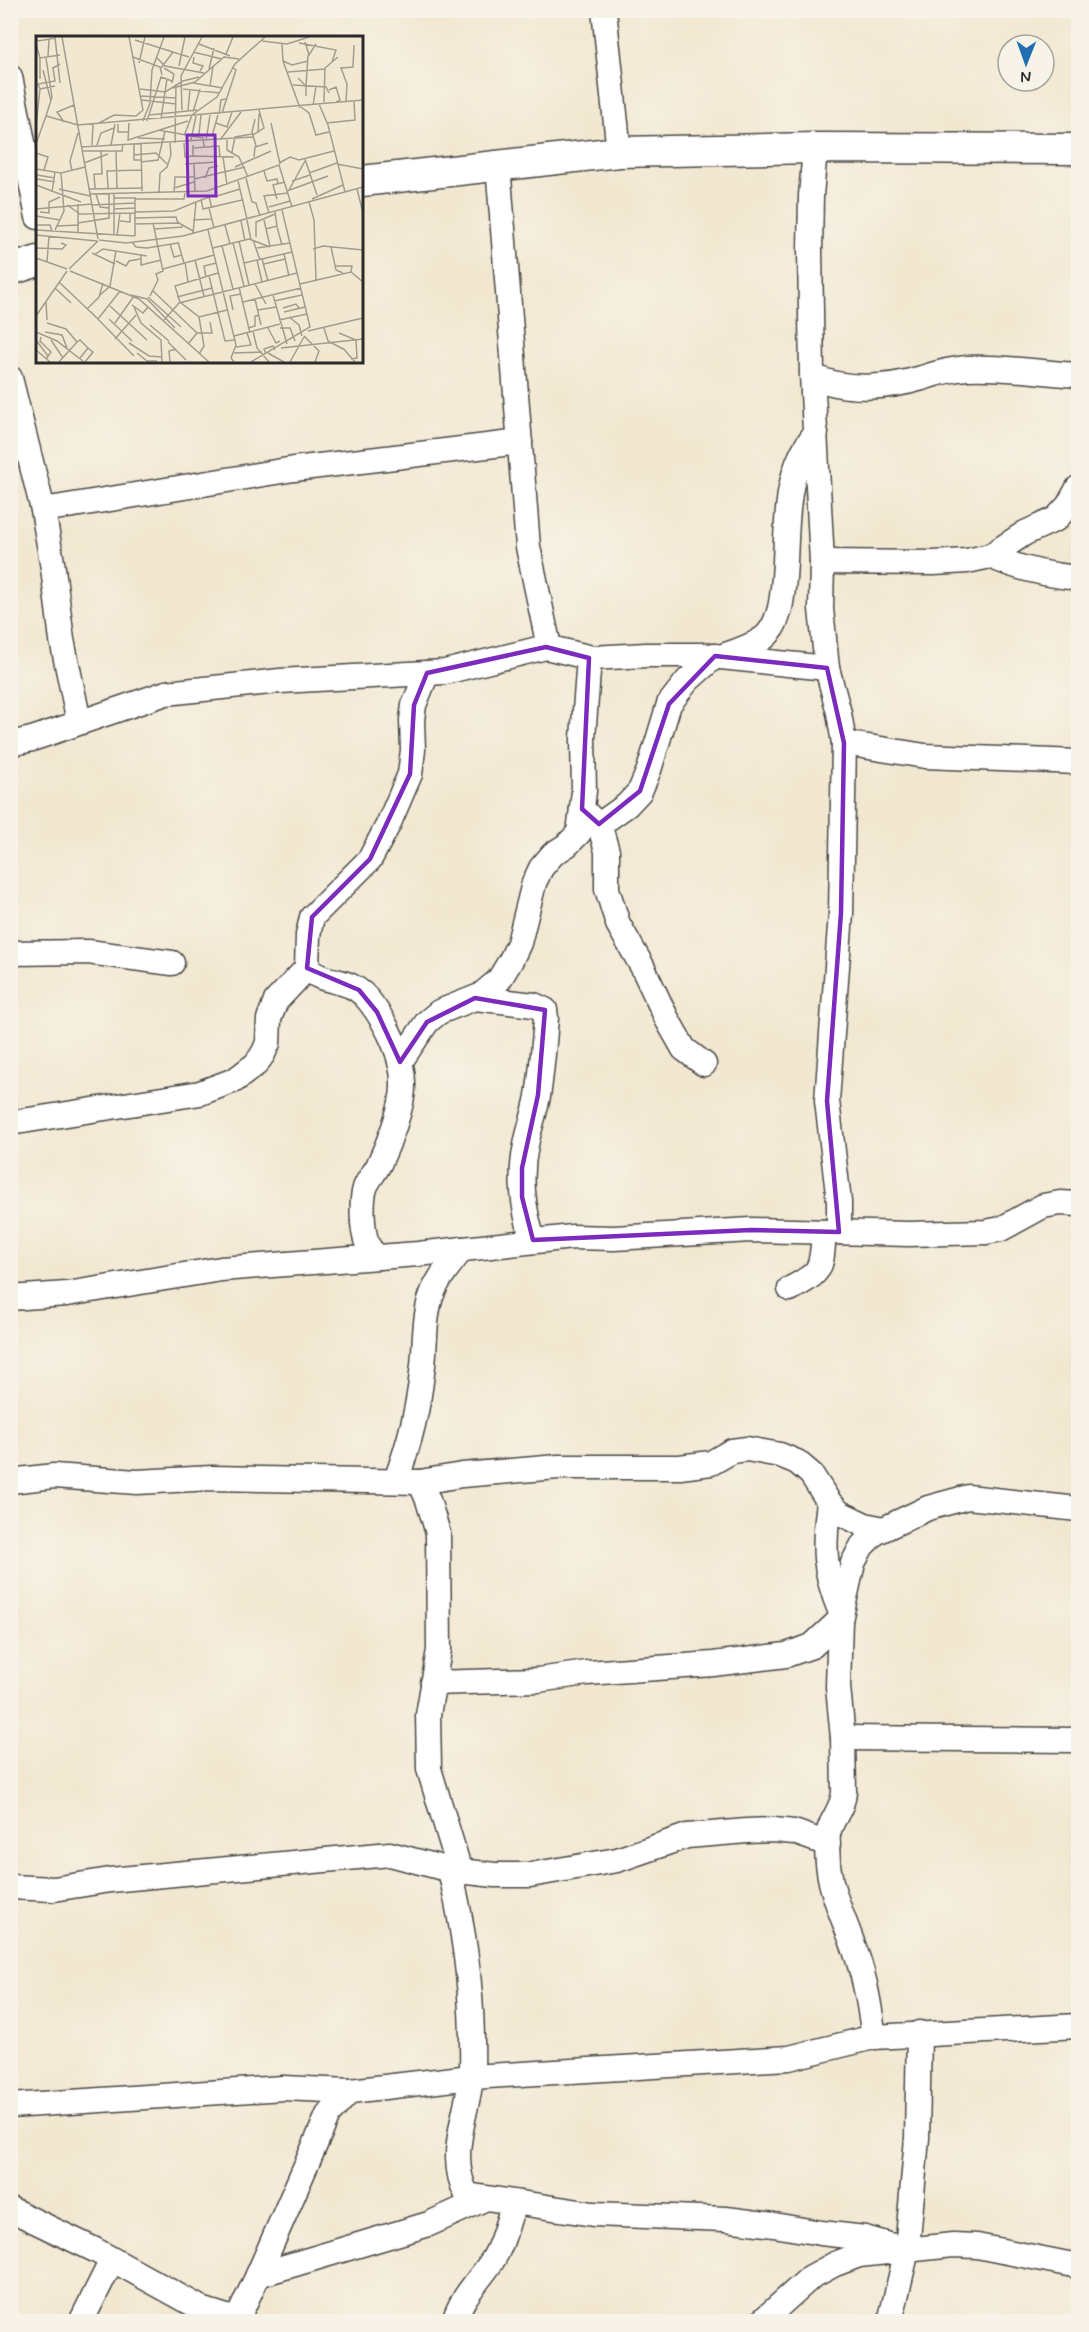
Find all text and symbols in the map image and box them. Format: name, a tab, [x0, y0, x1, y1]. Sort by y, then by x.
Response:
north arrow	[996, 33, 1056, 93]
inset map	[36, 36, 363, 363]
text: N	[1020, 66, 1031, 87]

